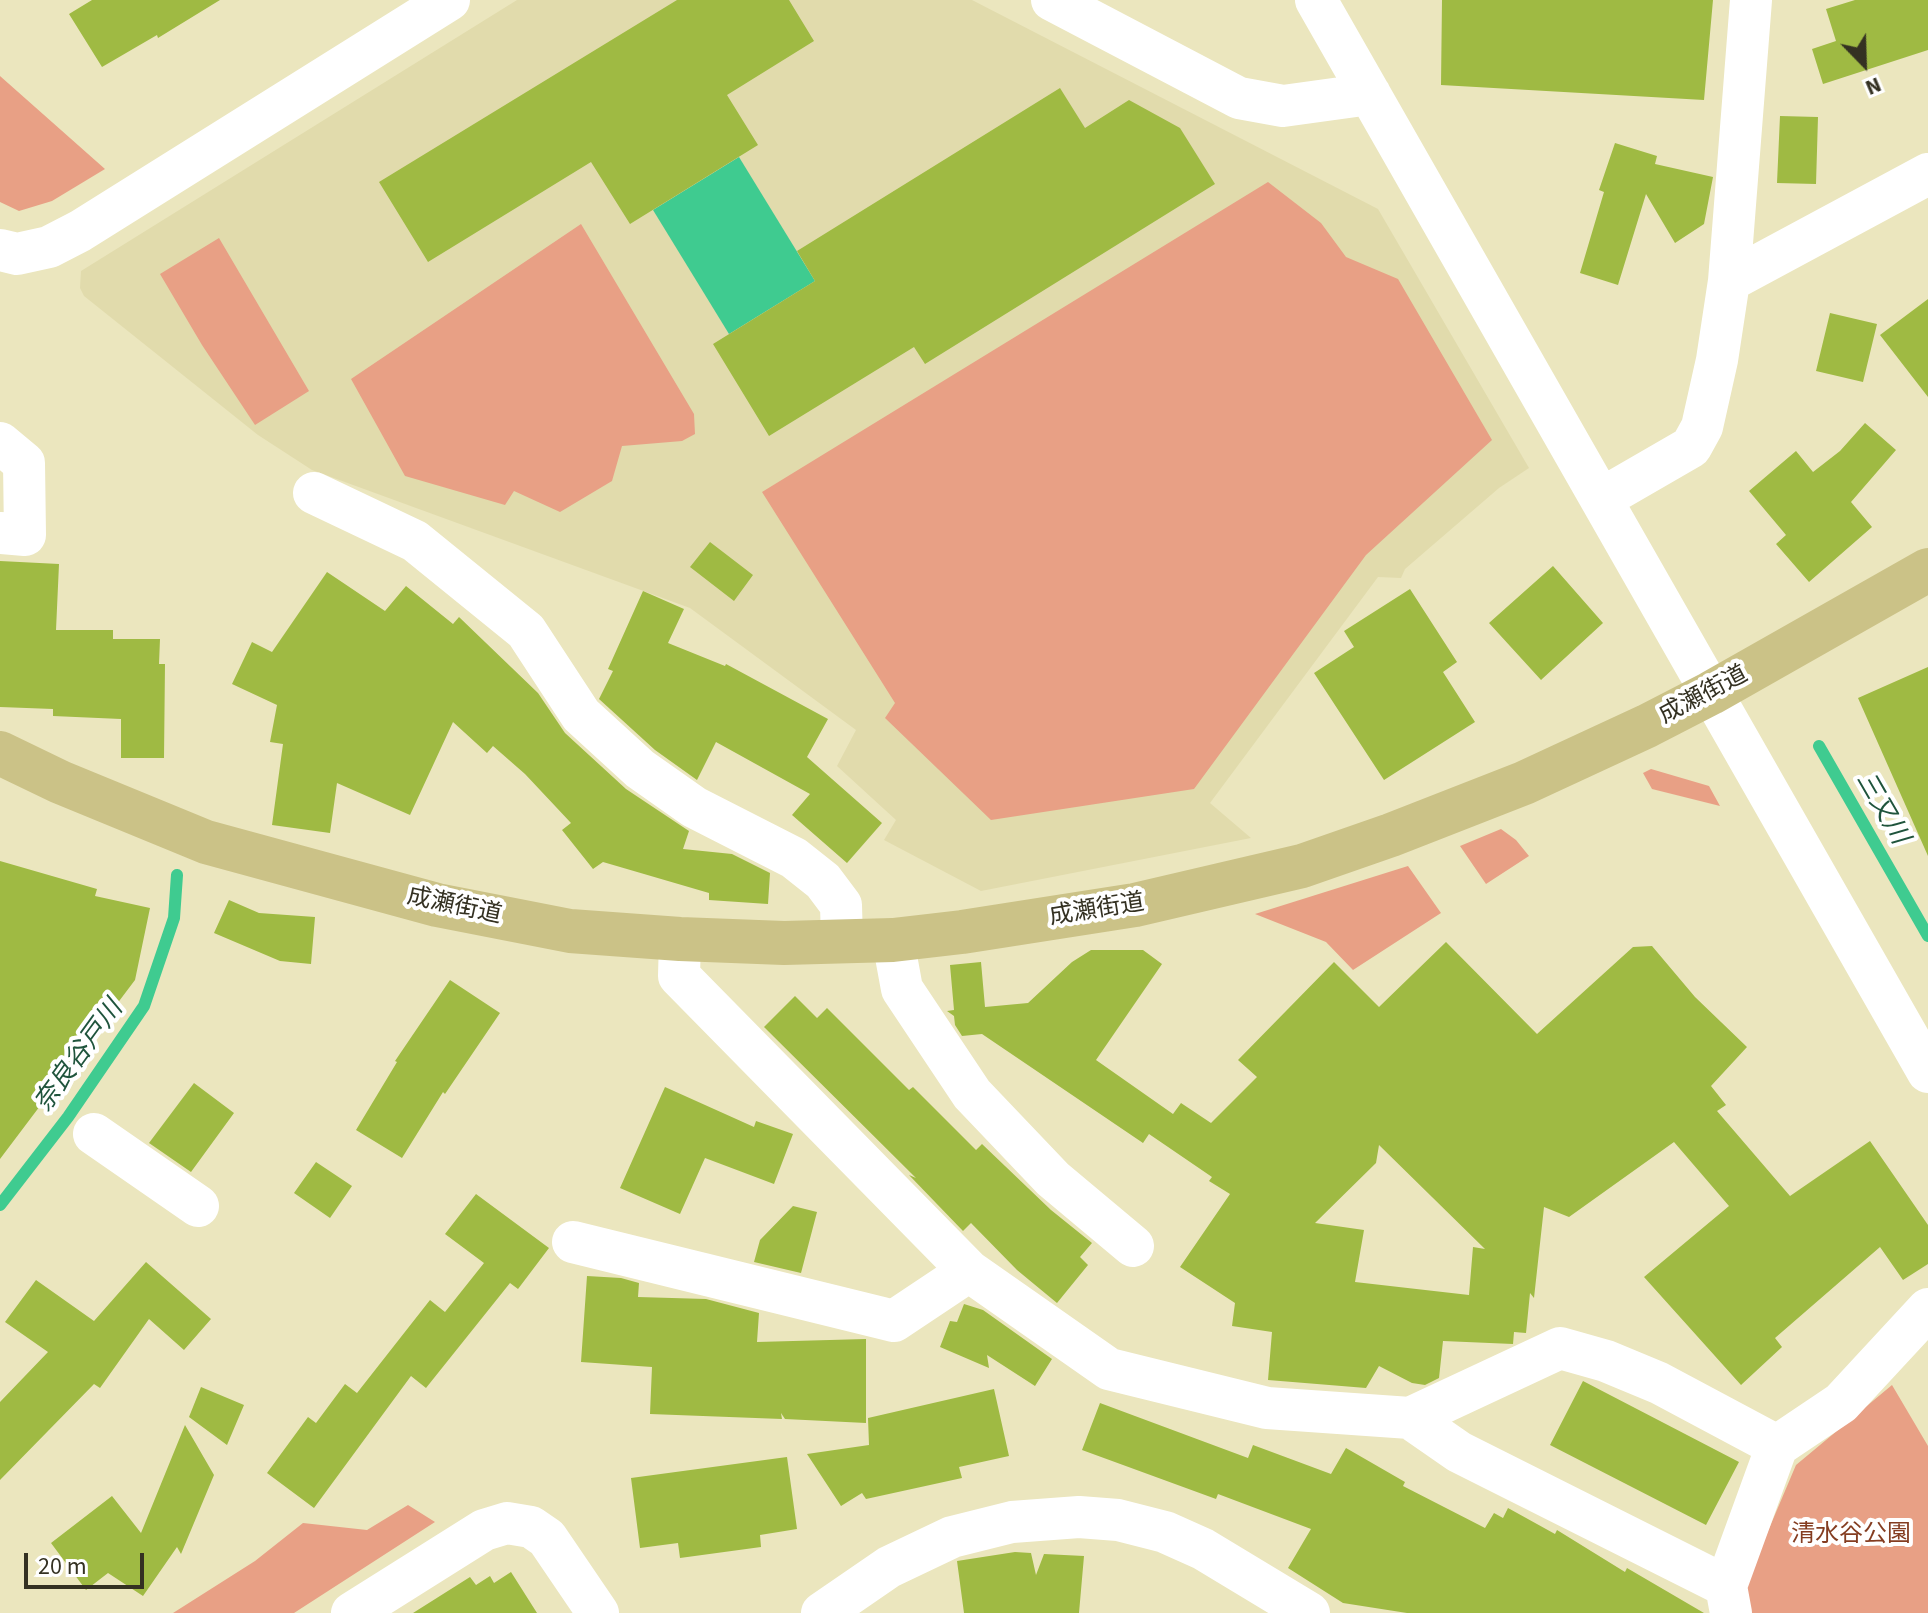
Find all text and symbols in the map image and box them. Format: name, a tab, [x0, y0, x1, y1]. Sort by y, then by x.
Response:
north arrow	[1824, 24, 1904, 104]
text: N	[1860, 69, 1886, 104]
street label: 成瀬街道	[1655, 661, 1753, 731]
water label: 三又川	[1848, 767, 1914, 851]
street label: 成瀬街道	[404, 883, 504, 931]
street label: 成瀬街道	[1047, 889, 1147, 933]
water label: 奈良谷戸川	[29, 995, 131, 1119]
park label: 清水谷公園	[1791, 1522, 1911, 1550]
scale bar	[28, 1537, 148, 1587]
text: 20 m	[38, 1549, 87, 1584]

